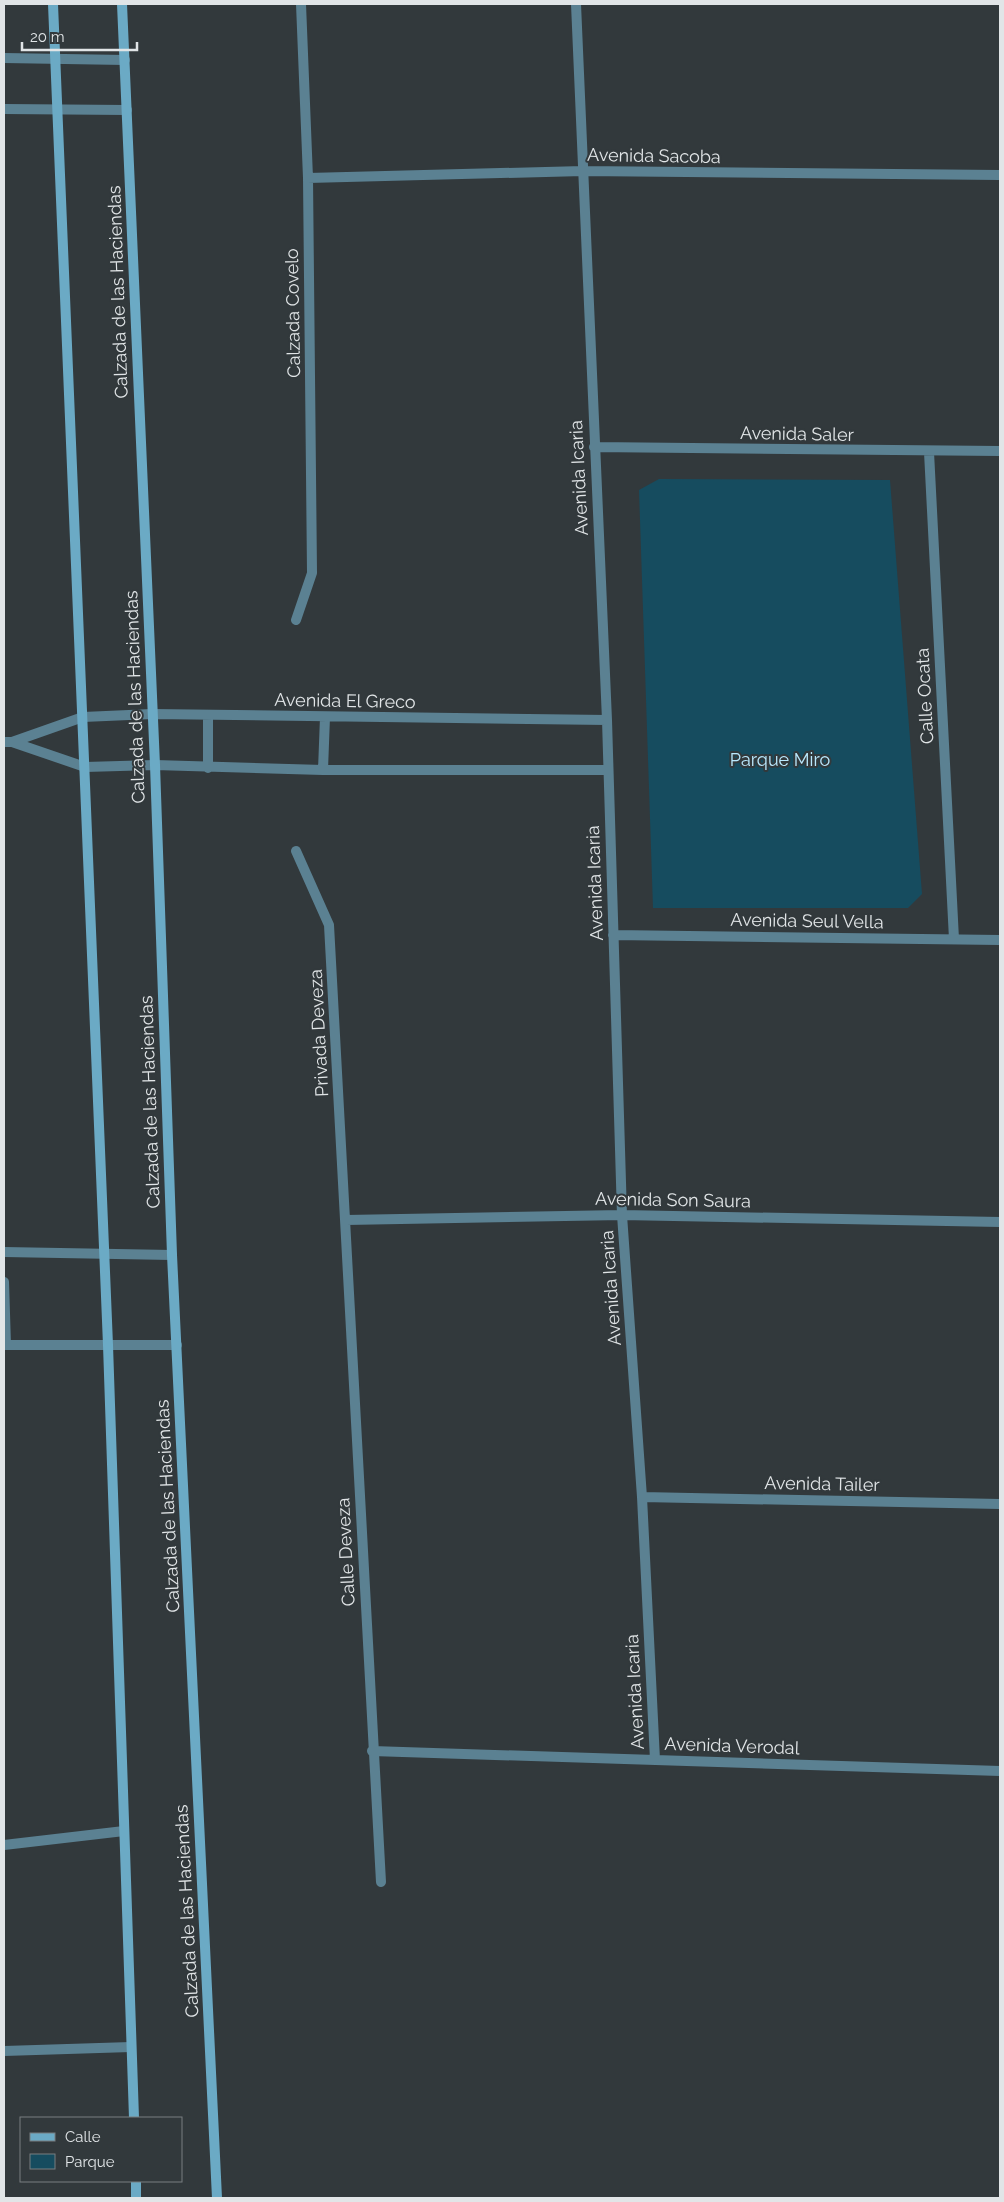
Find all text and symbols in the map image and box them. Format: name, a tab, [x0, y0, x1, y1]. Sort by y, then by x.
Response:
scale bar	[22, 20, 138, 52]
text: 20 m	[30, 28, 65, 46]
street label: Avenida Sacoba	[587, 144, 721, 167]
street label: Calzada de las Haciendas	[103, 185, 132, 399]
street label: Calzada Covelo	[281, 248, 304, 378]
street label: Avenida Icaria	[565, 420, 592, 536]
street label: Avenida Saler	[740, 422, 855, 445]
street label: Calzada de las Haciendas	[120, 590, 149, 804]
street label: Calle Ocata	[912, 647, 938, 745]
street label: Avenida El Greco	[274, 689, 416, 712]
park label: Parque Miro	[730, 749, 830, 770]
street label: Avenida Icaria	[582, 825, 607, 941]
street label: Avenida Seul Vella	[730, 909, 884, 932]
street label: Privada Deveza	[305, 969, 332, 1097]
street label: Calzada de las Haciendas	[135, 995, 164, 1209]
street label: Avenida Son Saura	[595, 1188, 751, 1211]
street label: Avenida Icaria	[596, 1230, 625, 1346]
street label: Calzada de las Haciendas	[151, 1399, 184, 1613]
street label: Avenida Tailer	[764, 1472, 881, 1495]
street label: Calle Deveza	[332, 1497, 359, 1607]
street label: Avenida Icaria	[621, 1634, 648, 1750]
street label: Avenida Verodal	[664, 1733, 800, 1758]
street label: Calzada de las Haciendas	[170, 1804, 203, 2018]
legend	[20, 2117, 182, 2182]
text: Calle	[65, 2128, 101, 2146]
text: Parque	[65, 2153, 115, 2171]

